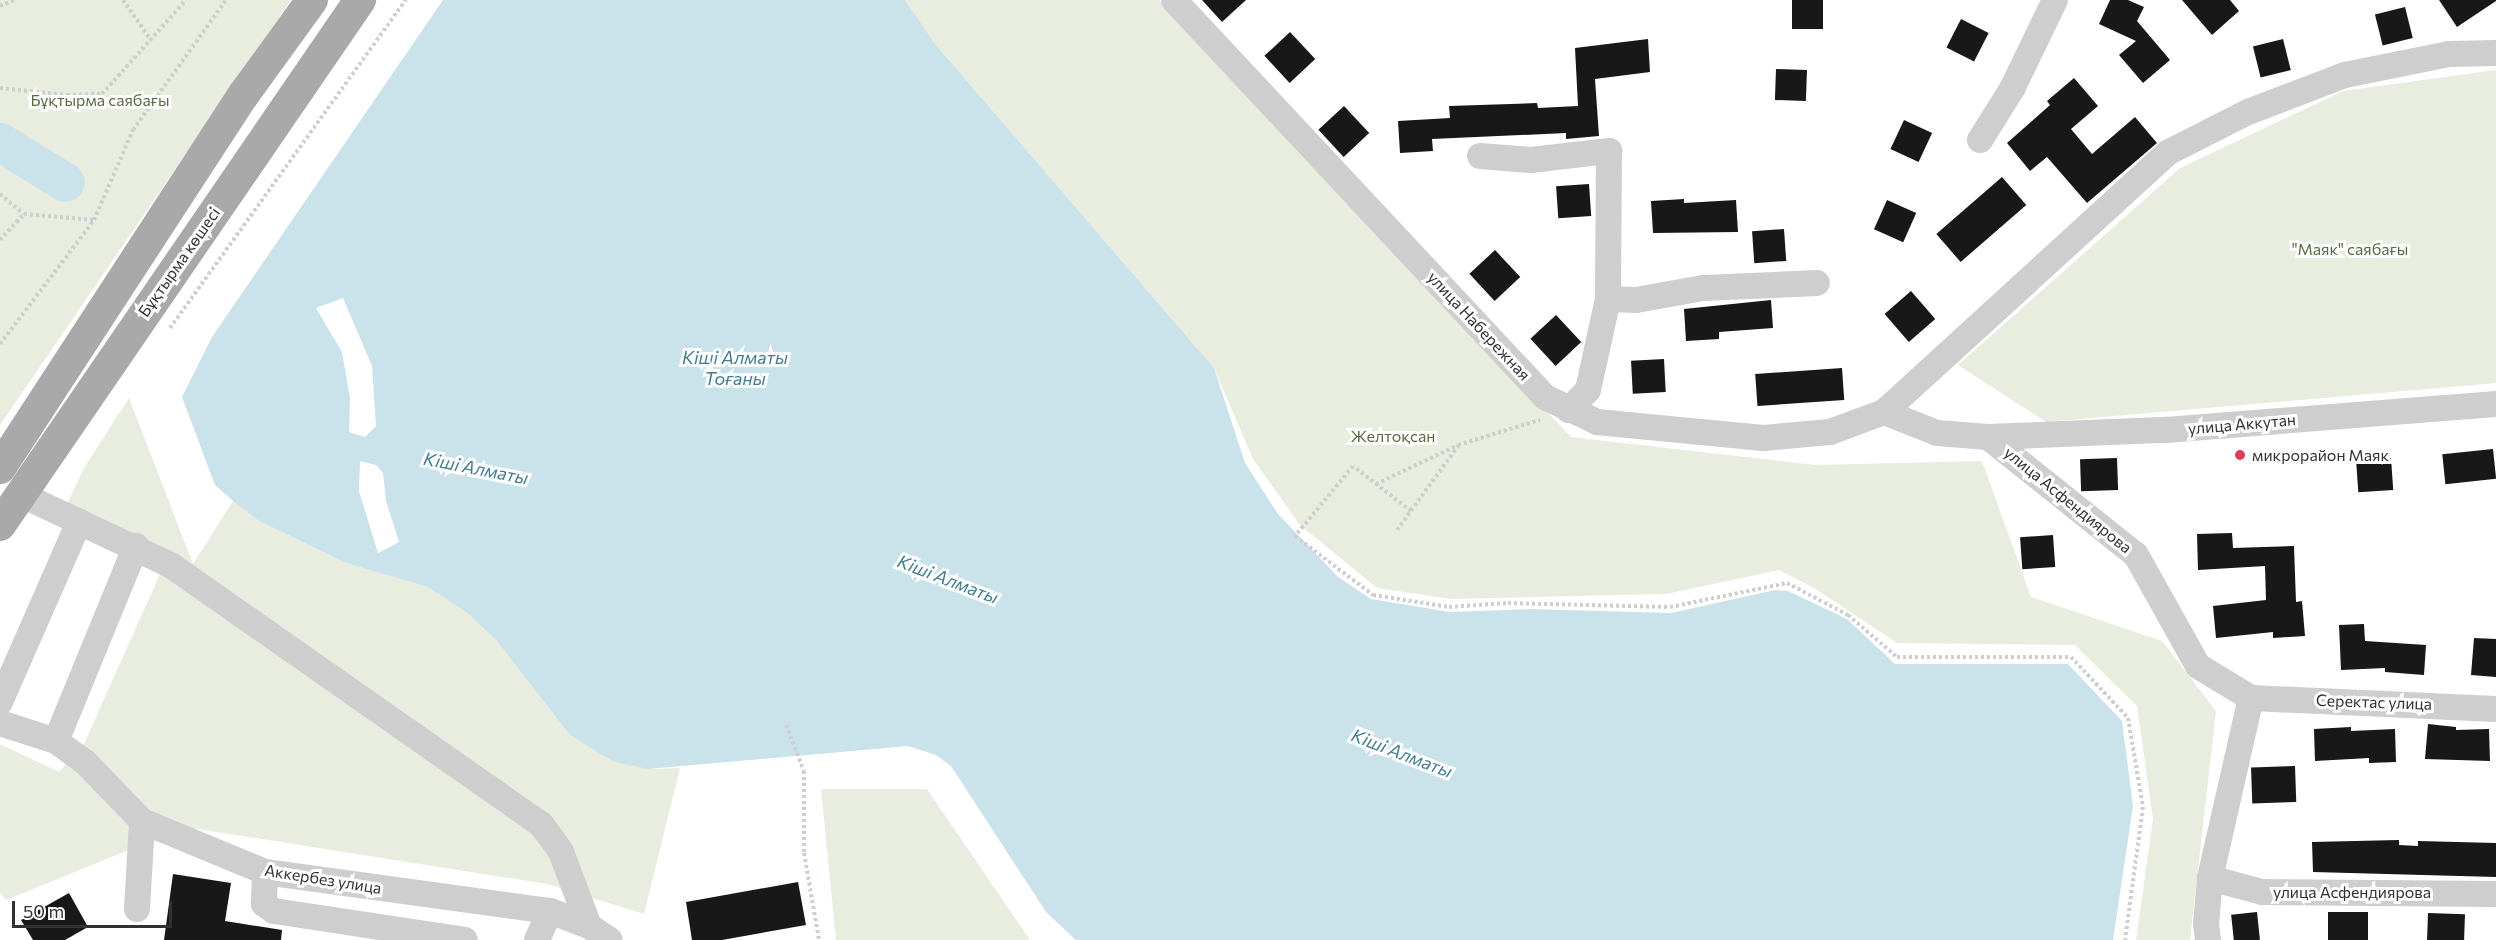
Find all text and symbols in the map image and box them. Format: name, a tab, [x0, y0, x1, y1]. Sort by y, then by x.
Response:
park label: Бұқтырма саябағы	[30, 90, 170, 110]
street label: Бұқтырма көшесі	[134, 204, 224, 320]
park label: "Маяк" саябағы	[2292, 239, 2408, 259]
street label: улица Набережная	[1424, 268, 1534, 384]
water label: Кіші Алматы Тоғаны	[682, 347, 788, 389]
street label: улица Аккутан	[2187, 410, 2297, 438]
park label: Желтоқсан	[1351, 426, 1435, 446]
street label: улица Асфендиярова	[2000, 443, 2136, 557]
place label: микрорайон Маяк	[2252, 445, 2389, 465]
water label: Кіші Алматы	[422, 447, 530, 489]
marker: микрорайон Маяк	[2233, 448, 2247, 462]
water label: Кіші Алматы	[895, 550, 1001, 608]
street label: Серектас улица	[2316, 690, 2432, 714]
water label: Кіші Алматы	[1349, 724, 1455, 782]
street label: Аккербез улица	[263, 860, 383, 898]
street label: улица Асфендиярова	[2273, 882, 2431, 902]
scale bar	[15, 889, 176, 927]
text: 50 m	[23, 900, 64, 922]

